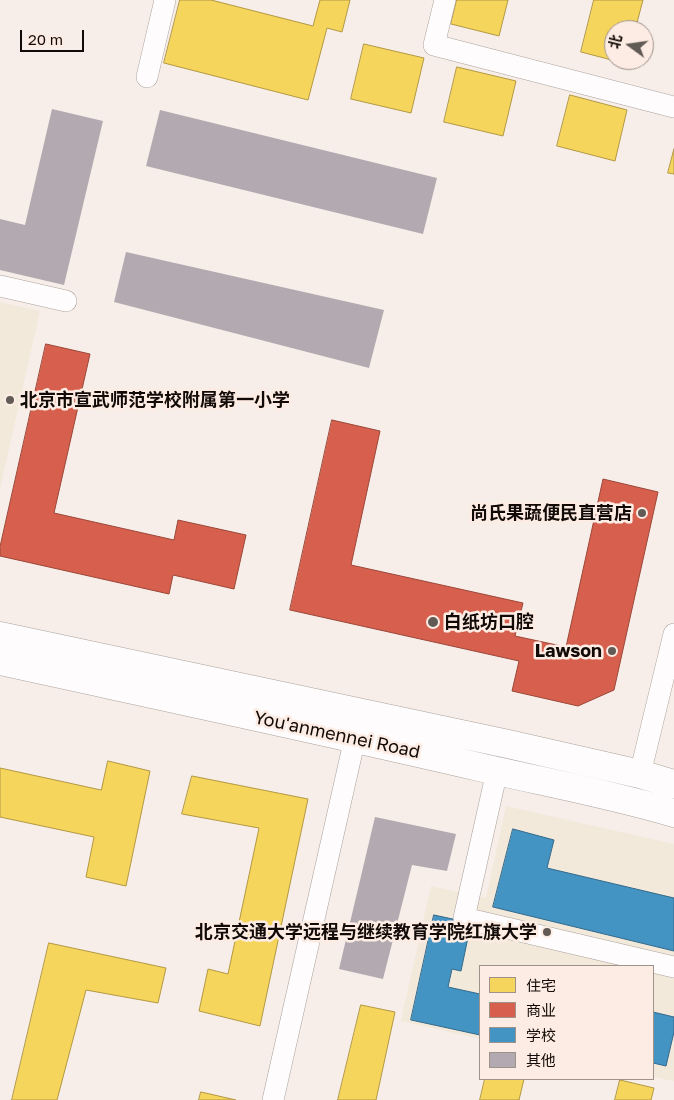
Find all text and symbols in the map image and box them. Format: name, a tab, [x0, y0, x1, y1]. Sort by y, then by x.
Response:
scale bar	[22, 20, 86, 52]
north arrow	[604, 20, 654, 70]
text: 20 m	[28, 30, 63, 48]
text: 北	[605, 33, 625, 50]
place label: 北京市宣武师范学校附属第一小学	[20, 389, 290, 411]
marker: 北京市宣武师范学校附属第一小学	[4, 394, 16, 406]
place label: 尚氏果蔬便民直营店	[470, 502, 632, 524]
marker: 尚氏果蔬便民直营店	[636, 507, 648, 519]
place label: 白纸坊口腔	[444, 611, 534, 633]
marker: 白纸坊口腔	[426, 615, 440, 629]
place label: Lawson	[535, 640, 602, 662]
marker: Lawson	[606, 645, 618, 657]
street label: You'anmennei Road	[252, 707, 422, 763]
place label: 北京交通大学远程与继续教育学院红旗大学	[195, 921, 537, 943]
marker: 北京交通大学远程与继续教育学院红旗大学	[541, 926, 553, 938]
legend	[479, 965, 654, 1080]
text: 住宅	[526, 976, 556, 994]
text: 商业	[526, 1001, 556, 1019]
text: 学校	[526, 1026, 556, 1044]
text: 其他	[526, 1051, 556, 1069]

